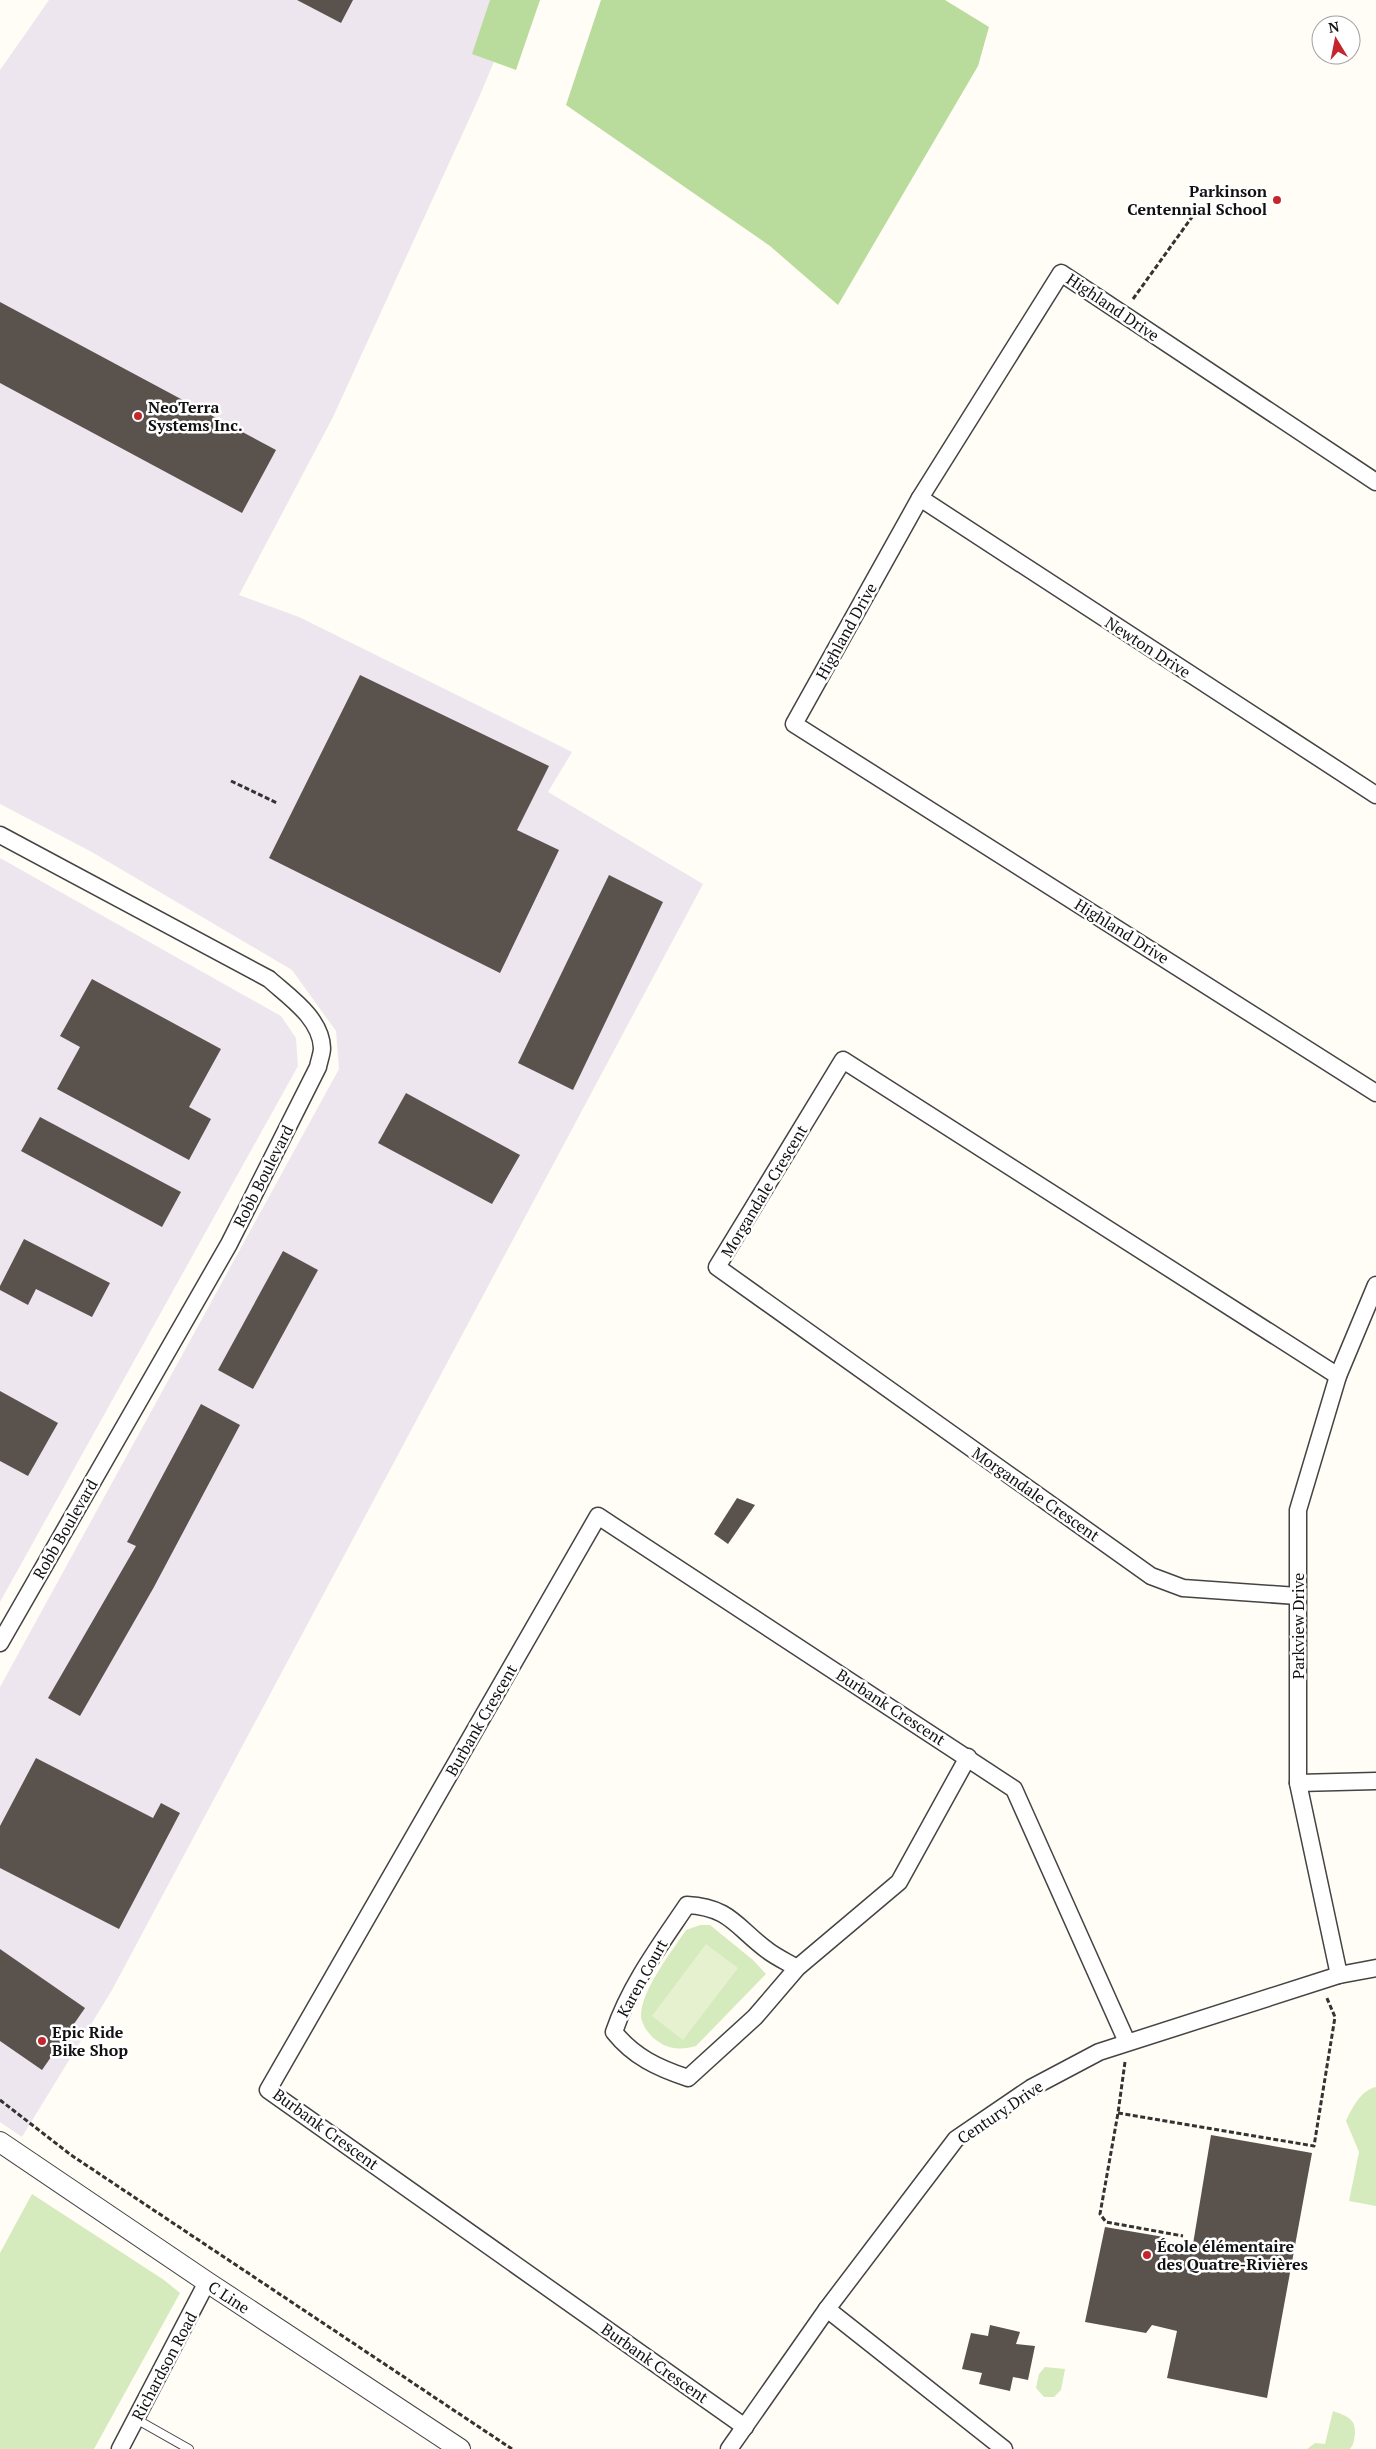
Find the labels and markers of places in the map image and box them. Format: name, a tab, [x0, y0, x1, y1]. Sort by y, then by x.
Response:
place label: Parkinson Centennial School	[1127, 180, 1268, 220]
marker: Parkinson Centennial School	[1271, 194, 1283, 206]
place label: NeoTerra Systems Inc.	[148, 396, 243, 436]
marker: NeoTerra Systems Inc.	[132, 410, 144, 422]
place label: Epic Ride Bike Shop	[52, 2021, 128, 2061]
marker: Epic Ride Bike Shop	[36, 2035, 48, 2047]
place label: École élémentaire des Quatre-Rivières	[1157, 2235, 1308, 2275]
marker: École élémentaire des Quatre-Rivières	[1141, 2249, 1153, 2261]

